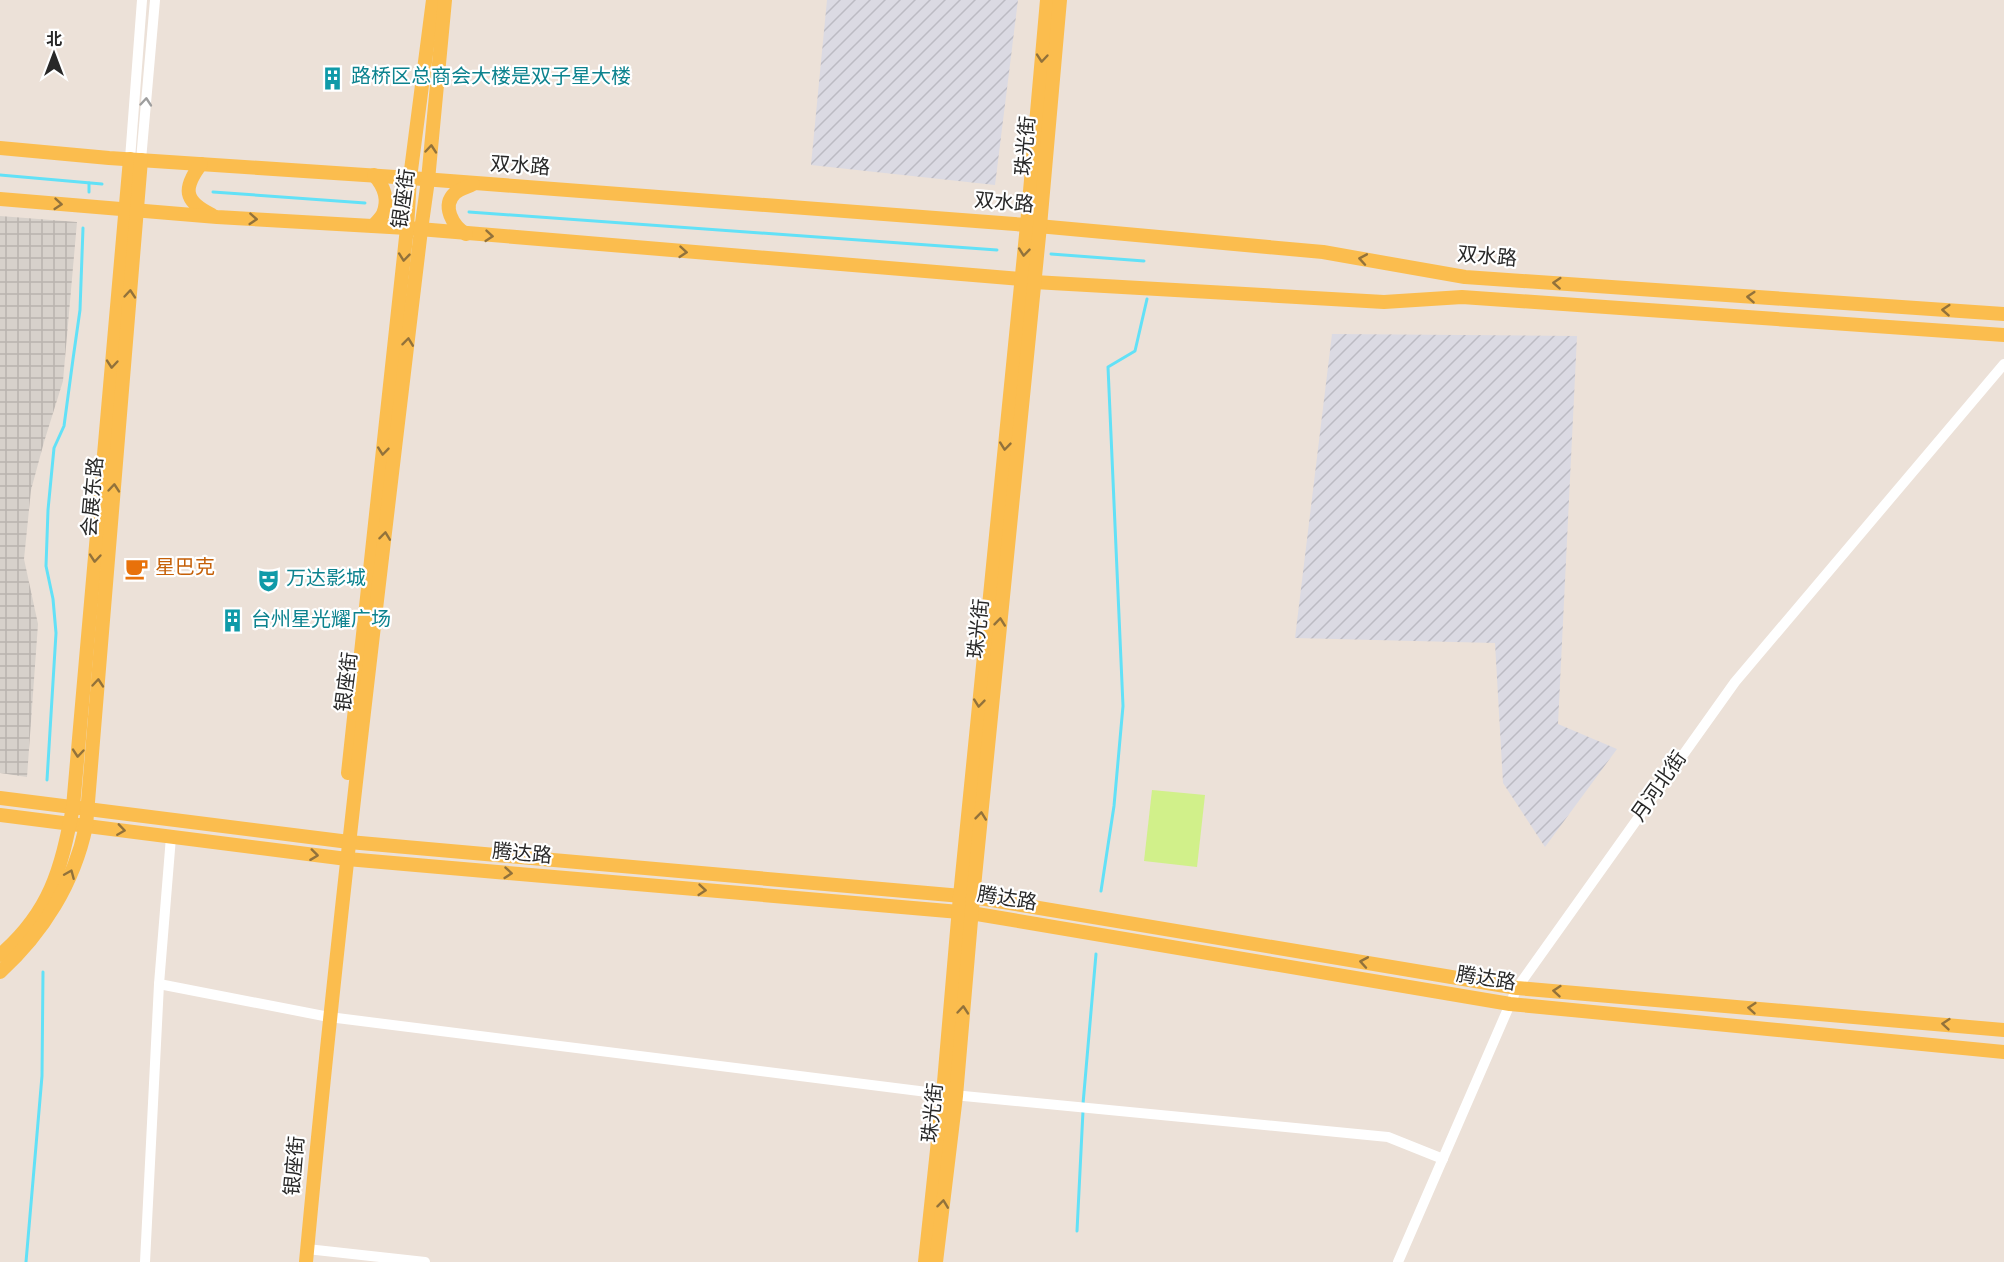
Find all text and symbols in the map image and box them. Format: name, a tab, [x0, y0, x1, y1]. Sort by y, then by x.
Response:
north arrow	[24, 24, 84, 84]
text: 北	[46, 31, 62, 51]
one-way arrow	[1036, 54, 1049, 63]
building icon: 路桥区总商会大楼是双子星大楼	[320, 65, 346, 91]
place label: 路桥区总商会大楼是双子星大楼	[351, 65, 631, 91]
one-way arrow	[139, 97, 152, 106]
street label: 珠光街	[1011, 115, 1043, 177]
one-way arrow	[424, 144, 437, 153]
street label: 双水路	[489, 152, 551, 182]
street label: 银座街	[388, 167, 422, 231]
street label: 双水路	[973, 188, 1035, 220]
one-way arrow	[54, 197, 63, 210]
one-way arrow	[248, 212, 257, 225]
one-way arrow	[485, 229, 494, 242]
street label: 双水路	[1456, 242, 1518, 274]
one-way arrow	[679, 245, 688, 258]
one-way arrow	[1018, 248, 1031, 257]
one-way arrow	[398, 253, 410, 262]
one-way arrow	[1359, 253, 1369, 266]
one-way arrow	[1552, 277, 1561, 290]
one-way arrow	[123, 289, 136, 299]
one-way arrow	[1747, 290, 1756, 303]
one-way arrow	[1941, 303, 1950, 316]
one-way arrow	[401, 338, 413, 347]
one-way arrow	[106, 360, 119, 369]
one-way arrow	[999, 442, 1011, 451]
one-way arrow	[377, 446, 389, 455]
street label: 会展东路	[78, 456, 110, 538]
one-way arrow	[107, 484, 120, 493]
one-way arrow	[378, 531, 391, 540]
one-way arrow	[89, 554, 102, 563]
cafe icon: 星巴克	[124, 556, 150, 582]
place label: 星巴克	[155, 556, 215, 582]
theatre icon: 万达影城	[255, 567, 281, 593]
place label: 万达影城	[286, 567, 366, 593]
street label: 珠光街	[964, 598, 996, 660]
building icon: 台州星光耀广场	[220, 608, 246, 634]
place label: 台州星光耀广场	[251, 608, 391, 634]
one-way arrow	[993, 617, 1006, 626]
street label: 银座街	[331, 651, 365, 713]
one-way arrow	[91, 678, 104, 687]
one-way arrow	[973, 699, 986, 708]
street label: 月河北街	[1626, 747, 1694, 827]
one-way arrow	[72, 748, 85, 757]
one-way arrow	[974, 811, 987, 820]
one-way arrow	[116, 824, 125, 836]
street label: 腾达路	[491, 839, 553, 871]
one-way arrow	[309, 849, 319, 861]
one-way arrow	[504, 866, 513, 879]
one-way arrow	[63, 870, 75, 881]
street label: 腾达路	[975, 882, 1039, 918]
one-way arrow	[698, 883, 707, 896]
one-way arrow	[1360, 957, 1369, 969]
street label: 腾达路	[1454, 962, 1518, 998]
one-way arrow	[1553, 985, 1562, 998]
one-way arrow	[1747, 1002, 1756, 1015]
one-way arrow	[956, 1005, 969, 1015]
one-way arrow	[1941, 1018, 1950, 1031]
street label: 珠光街	[918, 1082, 950, 1144]
street label: 银座街	[280, 1135, 312, 1197]
one-way arrow	[936, 1199, 949, 1209]

